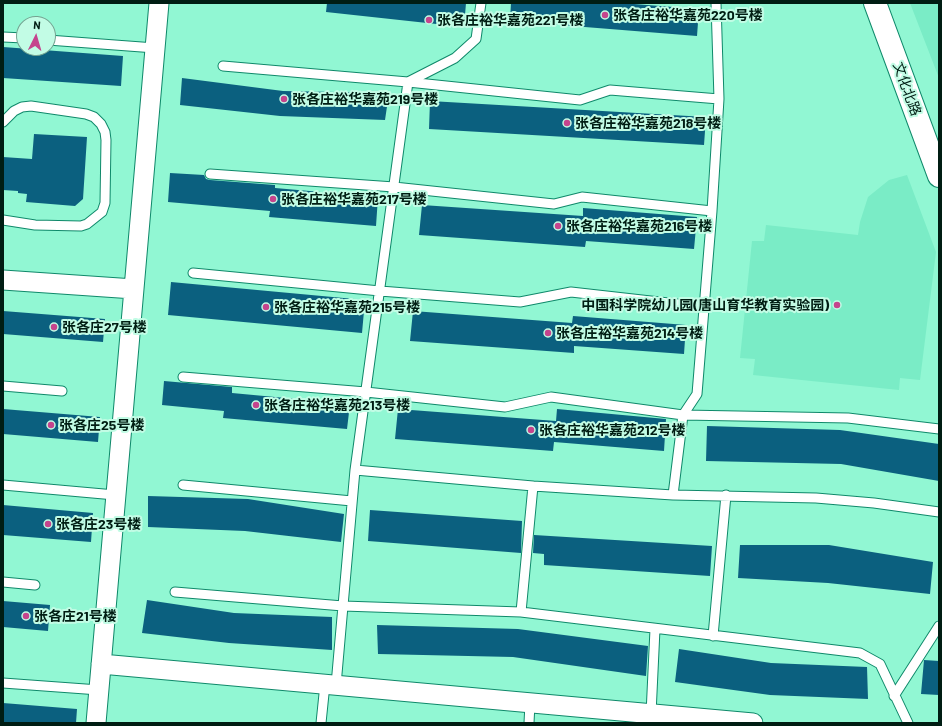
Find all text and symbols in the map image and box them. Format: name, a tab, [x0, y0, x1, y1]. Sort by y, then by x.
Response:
place label: 张各庄裕华嘉苑220号楼	[613, 7, 763, 23]
marker: 张各庄裕华嘉苑220号楼	[600, 10, 610, 20]
place label: 张各庄裕华嘉苑221号楼	[437, 12, 584, 28]
marker: 张各庄裕华嘉苑221号楼	[424, 15, 434, 25]
north arrow	[16, 16, 56, 56]
text: N	[33, 18, 41, 31]
street label: 文化北路	[890, 60, 924, 118]
place label: 张各庄裕华嘉苑219号楼	[292, 91, 438, 107]
marker: 张各庄裕华嘉苑219号楼	[279, 94, 289, 104]
place label: 张各庄裕华嘉苑218号楼	[575, 115, 721, 131]
marker: 张各庄裕华嘉苑218号楼	[562, 118, 572, 128]
place label: 张各庄裕华嘉苑217号楼	[281, 191, 427, 207]
marker: 张各庄裕华嘉苑217号楼	[268, 194, 278, 204]
place label: 张各庄裕华嘉苑216号楼	[566, 218, 712, 234]
marker: 张各庄裕华嘉苑216号楼	[553, 221, 563, 231]
place label: 中国科学院幼儿园(唐山育华教育实验园)	[581, 297, 829, 313]
place label: 张各庄裕华嘉苑215号楼	[274, 299, 420, 315]
marker: 中国科学院幼儿园(唐山育华教育实验园)	[832, 300, 842, 310]
marker: 张各庄裕华嘉苑215号楼	[261, 302, 271, 312]
place label: 张各庄27号楼	[62, 319, 147, 335]
marker: 张各庄27号楼	[49, 322, 59, 332]
place label: 张各庄裕华嘉苑214号楼	[556, 325, 703, 341]
marker: 张各庄裕华嘉苑214号楼	[543, 328, 553, 338]
place label: 张各庄裕华嘉苑213号楼	[264, 397, 410, 413]
marker: 张各庄裕华嘉苑213号楼	[251, 400, 261, 410]
place label: 张各庄25号楼	[59, 417, 144, 433]
marker: 张各庄25号楼	[46, 420, 56, 430]
place label: 张各庄裕华嘉苑212号楼	[539, 422, 686, 438]
marker: 张各庄裕华嘉苑212号楼	[526, 425, 536, 435]
place label: 张各庄23号楼	[56, 516, 141, 532]
marker: 张各庄23号楼	[43, 519, 53, 529]
place label: 张各庄21号楼	[34, 608, 117, 624]
marker: 张各庄21号楼	[21, 611, 31, 621]

